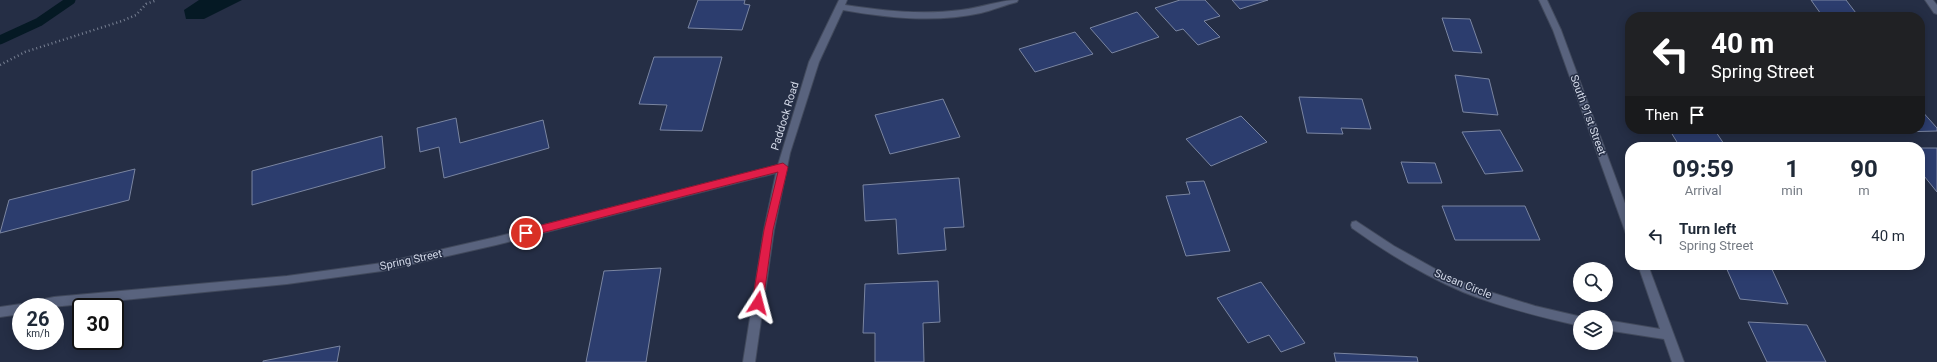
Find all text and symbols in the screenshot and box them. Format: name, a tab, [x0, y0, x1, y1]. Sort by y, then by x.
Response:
text: 40 m	[1711, 27, 1774, 60]
icon: left	[1645, 28, 1697, 80]
text: Spring Street	[1711, 61, 1814, 82]
street label: South 91st Street	[1567, 73, 1609, 157]
street label: Paddock Road	[768, 80, 802, 152]
icon: arrive	[1686, 104, 1708, 126]
text: Then	[1645, 106, 1678, 124]
text: 09:59	[1672, 155, 1734, 183]
text: 1	[1785, 155, 1799, 183]
text: 90	[1850, 155, 1878, 183]
text: Arrival	[1685, 183, 1722, 198]
text: min	[1781, 183, 1803, 198]
text: m	[1858, 183, 1870, 198]
pin	[509, 216, 543, 250]
text: Turn left	[1679, 220, 1736, 238]
icon: arrive	[515, 222, 537, 244]
icon: left	[1645, 225, 1667, 247]
text: 40 m	[1871, 227, 1905, 245]
text: Spring Street	[1679, 238, 1754, 253]
street label: Spring Street	[379, 247, 444, 273]
map controls	[1573, 262, 1613, 350]
button: search	[1573, 262, 1613, 302]
street label: Susan Circle	[1432, 267, 1494, 301]
position arrow	[737, 282, 779, 324]
speed limit sign: 30	[72, 298, 124, 350]
text: 26	[27, 307, 49, 331]
button: layers	[1573, 310, 1613, 350]
text: km/h	[26, 328, 50, 339]

